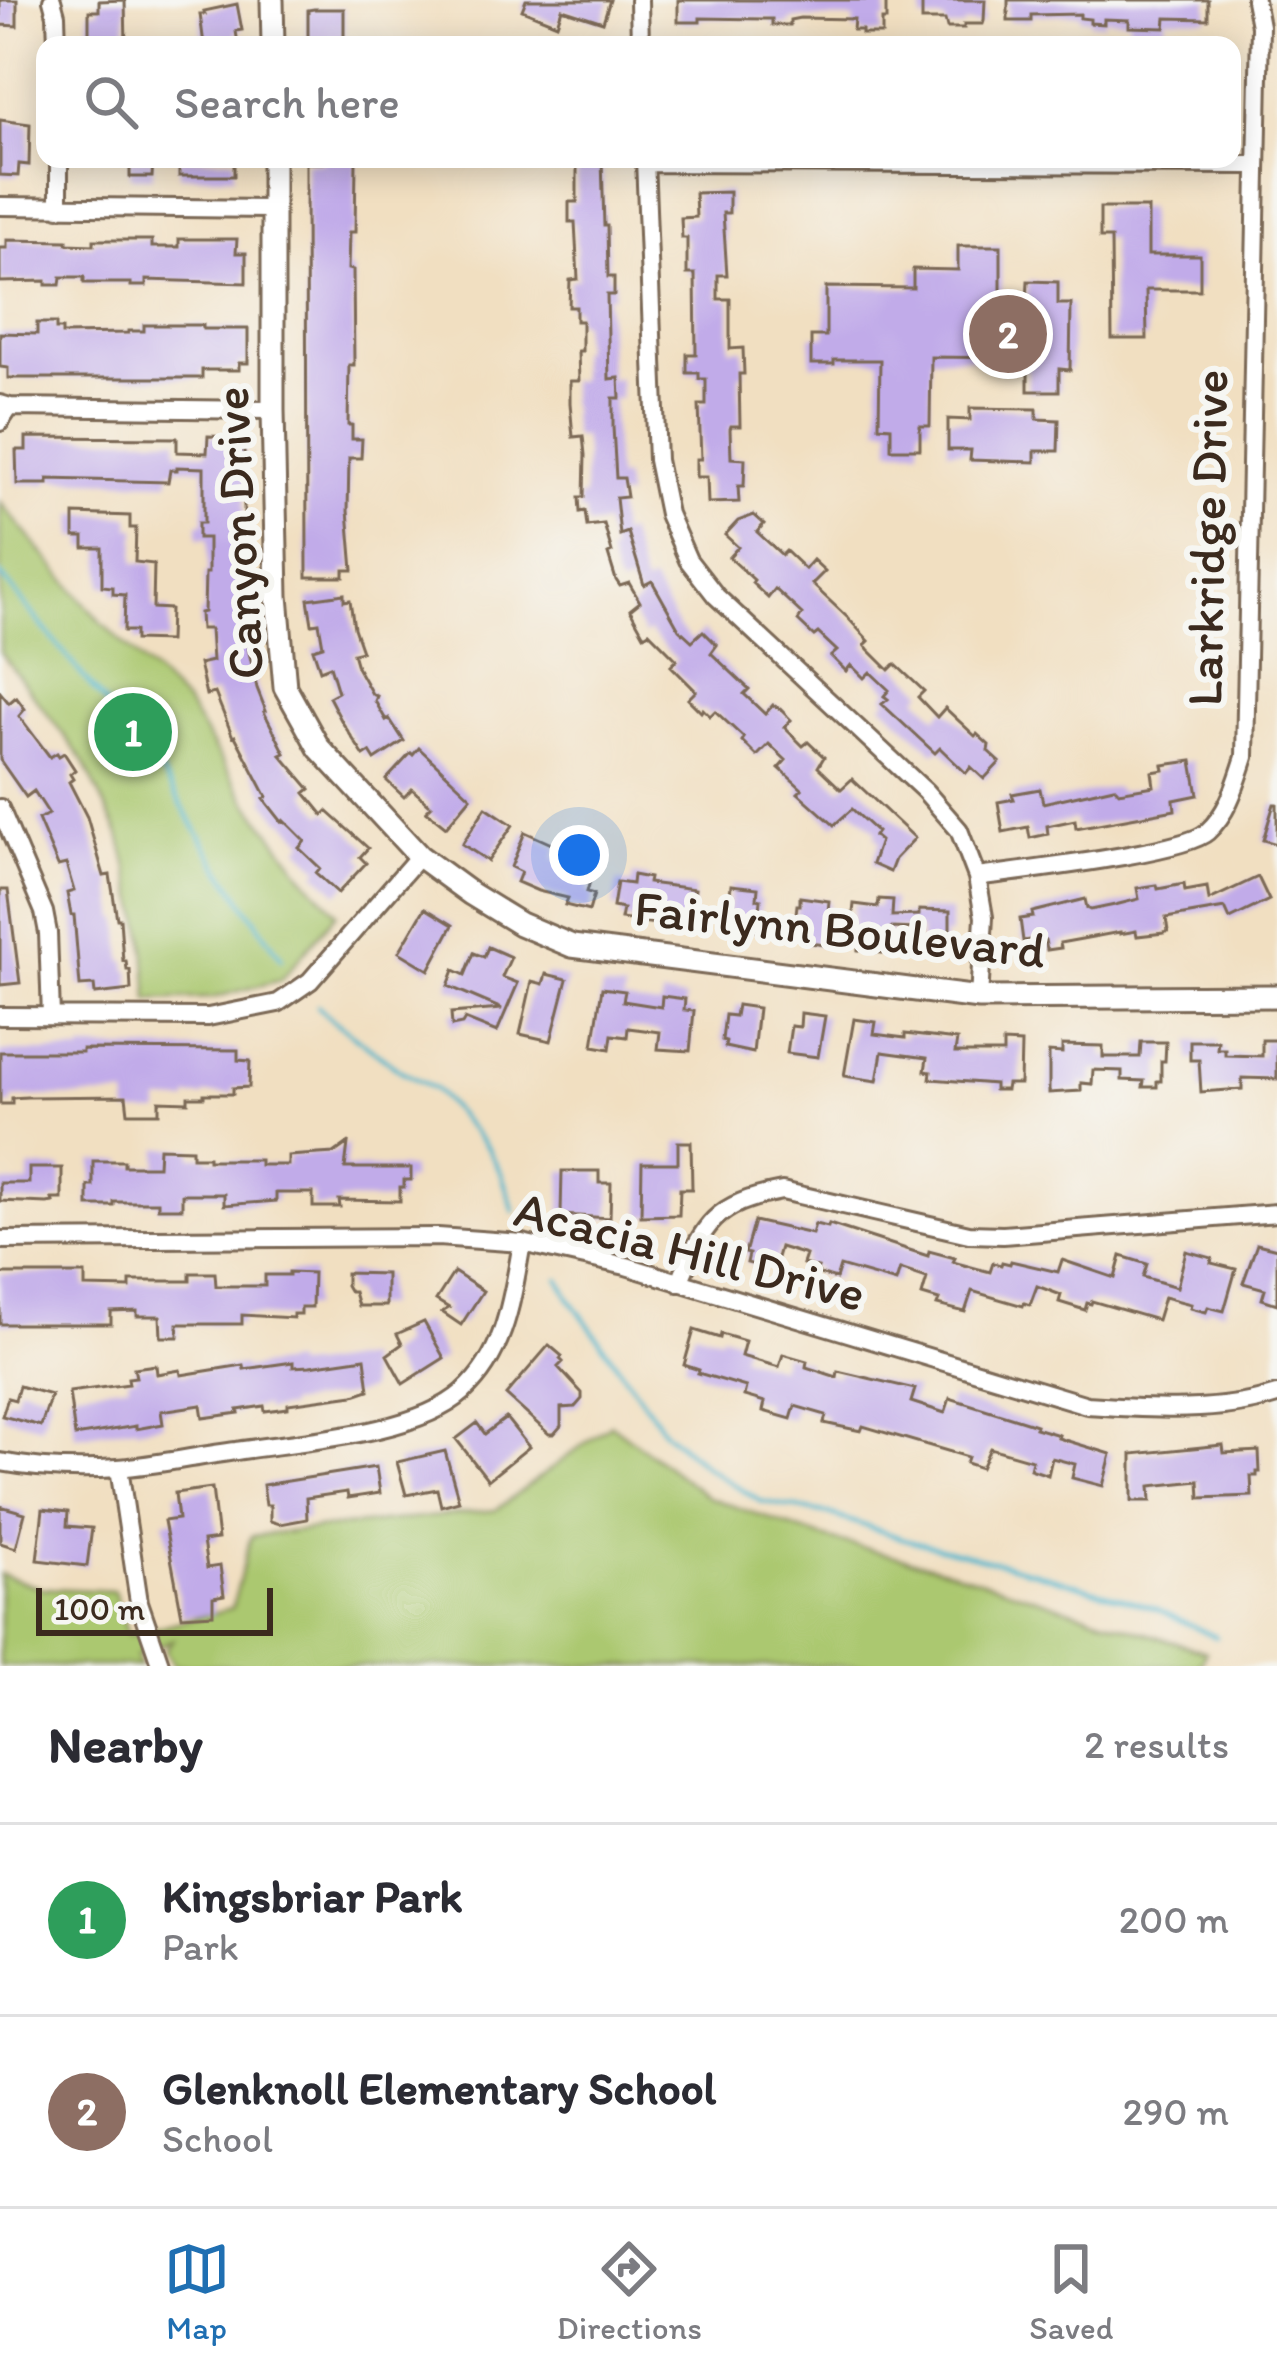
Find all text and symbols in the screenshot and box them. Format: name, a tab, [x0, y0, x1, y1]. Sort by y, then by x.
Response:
search box	[36, 36, 1241, 168]
icon: search	[78, 69, 144, 135]
text: Search here	[174, 75, 400, 129]
pin: 2	[969, 289, 1047, 379]
street label: Larkridge Drive	[1174, 369, 1240, 707]
street label: Canyon Drive	[200, 385, 276, 681]
pin: 1	[94, 687, 172, 777]
your location	[549, 825, 609, 885]
street label: Fairlynn Boulevard	[631, 877, 1049, 981]
street label: Acacia Hill Drive	[509, 1178, 871, 1324]
scale bar	[36, 1582, 273, 1635]
text: 100 m	[54, 1589, 145, 1628]
text: Nearby	[48, 1714, 203, 1775]
text: 2 results	[1084, 1721, 1229, 1768]
text: Kingsbriar Park	[162, 1869, 463, 1923]
text: 1	[78, 1896, 96, 1943]
text: 200 m	[1119, 1896, 1229, 1943]
text: Park	[162, 1923, 239, 1970]
text: Glenknoll Elementary School	[162, 2061, 716, 2115]
text: 2	[77, 2088, 97, 2135]
text: 290 m	[1122, 2088, 1229, 2135]
text: School	[162, 2115, 273, 2162]
tab: Map	[164, 2236, 230, 2347]
tab: Directions	[557, 2236, 702, 2347]
tab: Saved	[1029, 2236, 1113, 2347]

